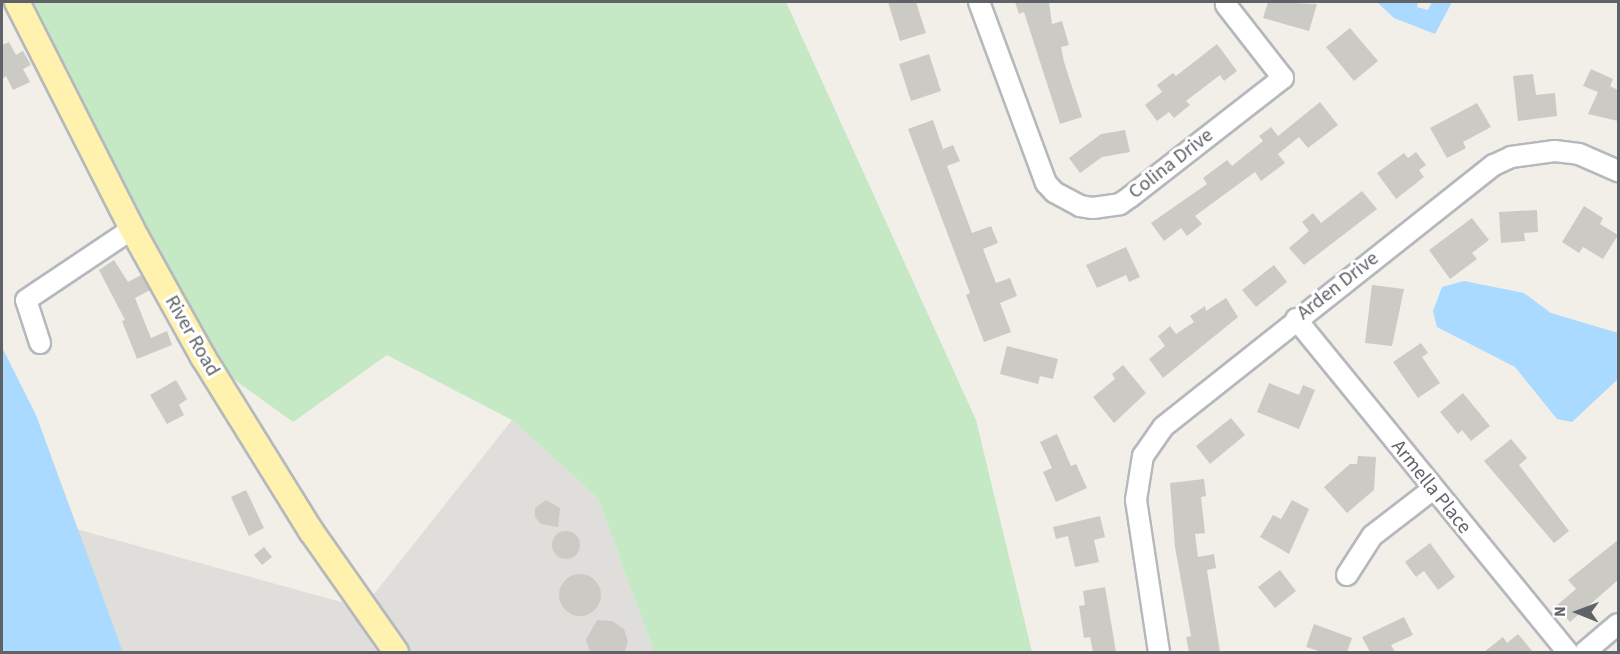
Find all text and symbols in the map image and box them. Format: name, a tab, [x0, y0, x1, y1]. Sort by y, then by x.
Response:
street label: Colina Drive	[1124, 124, 1218, 204]
street label: Arden Drive	[1292, 247, 1384, 325]
street label: River Road	[159, 291, 225, 381]
street label: Armella Place	[1386, 435, 1476, 539]
north arrow	[1548, 582, 1608, 642]
text: N	[1549, 606, 1571, 617]

